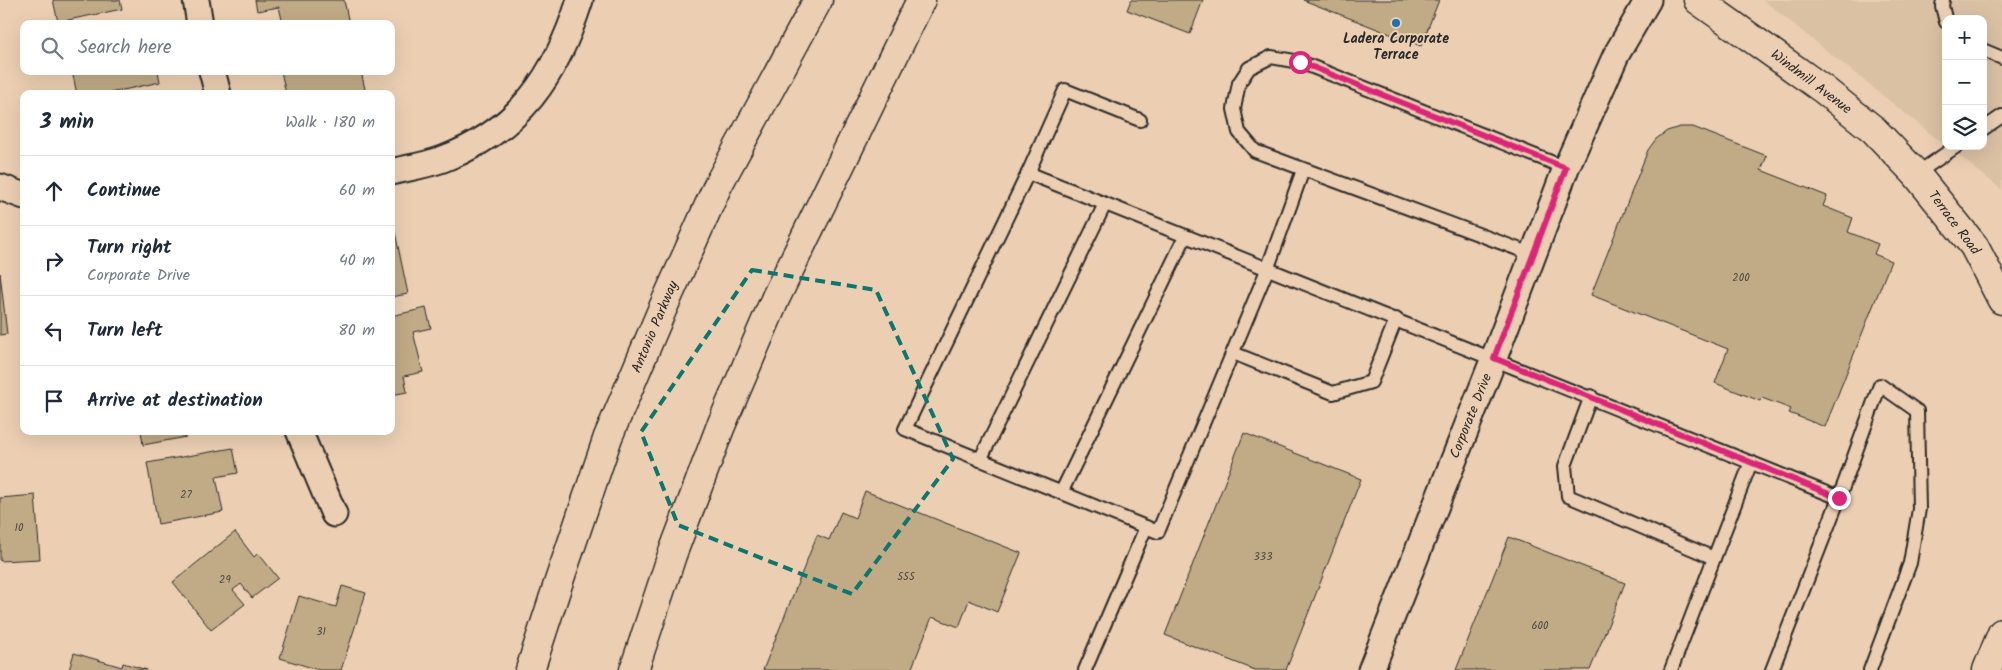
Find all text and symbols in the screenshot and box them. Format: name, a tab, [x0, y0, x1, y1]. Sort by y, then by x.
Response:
map controls	[1942, 15, 1987, 150]
button: +	[1942, 15, 1987, 60]
marker: Ladera Corporate Terrace	[1390, 17, 1402, 29]
search box	[20, 20, 395, 75]
place label: Ladera Corporate Terrace	[1343, 28, 1449, 66]
text: Search here	[78, 33, 172, 63]
icon: search	[38, 34, 66, 62]
street label: Windmill Avenue	[1766, 44, 1857, 120]
route start	[1289, 51, 1312, 74]
button: −	[1942, 60, 1987, 105]
button: layers	[1942, 105, 1987, 150]
text: 3 min	[40, 106, 94, 139]
text: Walk · 180 m	[285, 110, 375, 135]
text: Continue	[87, 176, 160, 206]
icon: ahead	[40, 177, 68, 205]
text: 60 m	[339, 178, 375, 203]
street label: Terrace Road	[1922, 186, 1986, 261]
text: Turn right	[87, 233, 172, 263]
icon: right	[40, 247, 68, 275]
text: 40 m	[339, 248, 375, 273]
text: Corporate Drive	[87, 263, 190, 288]
house number: 200	[1732, 269, 1750, 287]
street label: Antonio Parkway	[626, 277, 685, 377]
text: Turn left	[87, 316, 162, 346]
icon: left	[40, 317, 68, 345]
text: 80 m	[338, 318, 375, 343]
street label: Corporate Drive	[1444, 369, 1498, 462]
text: Arrive at destination	[87, 386, 263, 416]
icon: arrive	[40, 387, 68, 415]
house number: 27	[180, 486, 193, 504]
route end	[1828, 487, 1851, 510]
house number: 10	[15, 519, 24, 537]
house number: 333	[1254, 548, 1272, 566]
house number: 555	[897, 568, 916, 586]
house number: 29	[219, 571, 232, 589]
house number: 600	[1531, 617, 1549, 635]
house number: 31	[316, 623, 326, 641]

